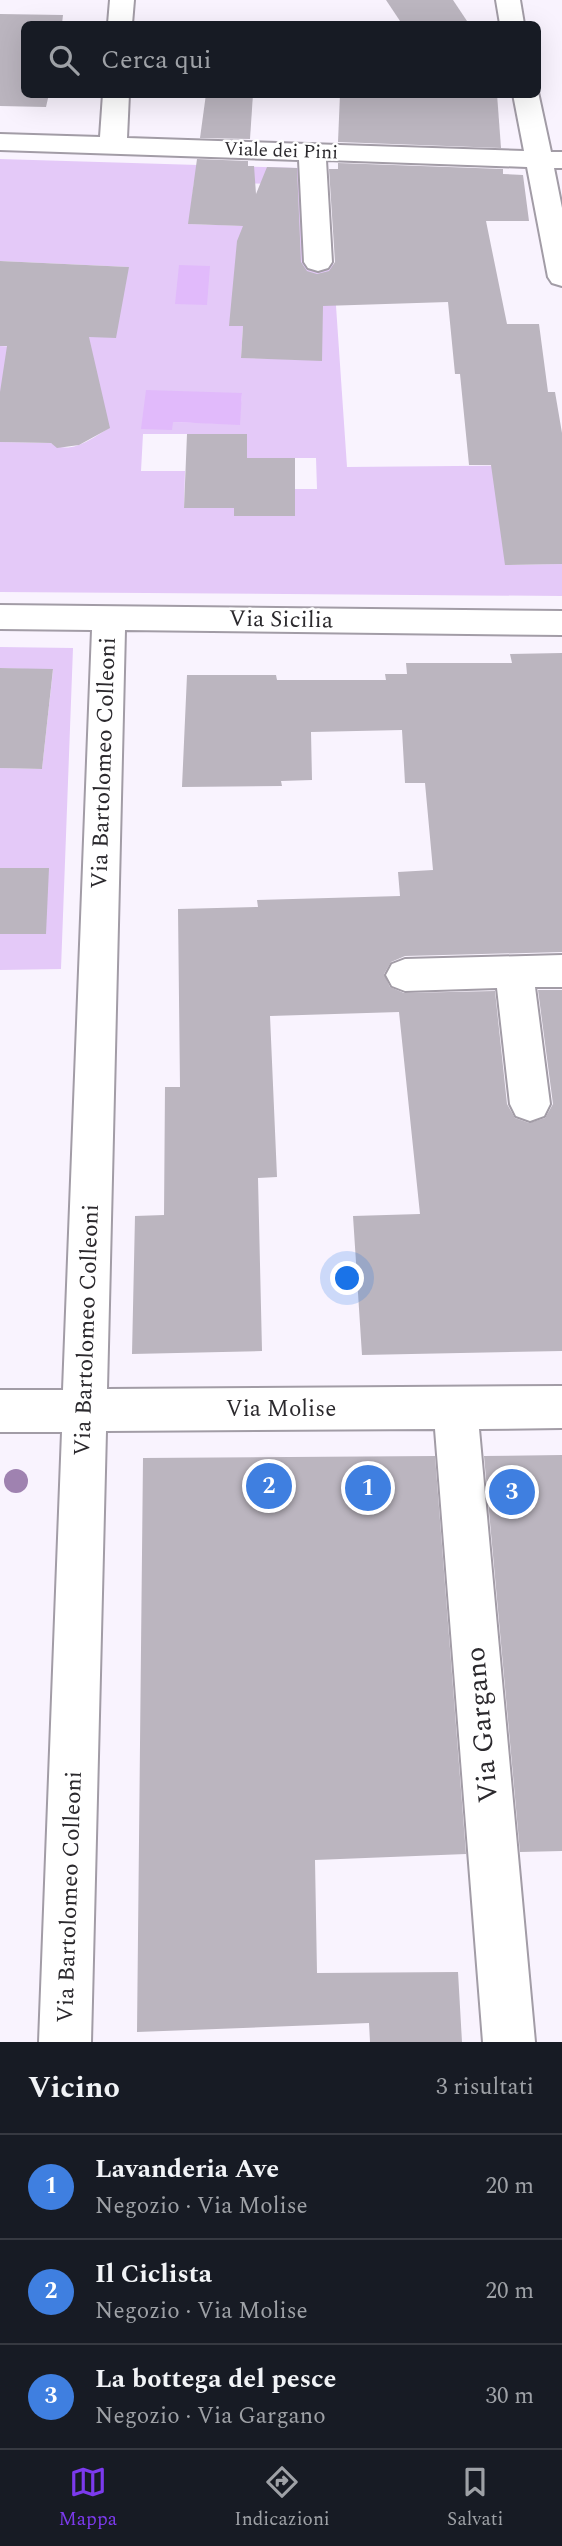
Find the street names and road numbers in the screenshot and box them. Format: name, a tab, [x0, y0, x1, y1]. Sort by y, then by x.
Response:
street label: Viale dei Pini	[223, 135, 339, 167]
street label: Via Sicilia	[229, 602, 333, 638]
street label: Via Bartolomeo Colleoni	[82, 636, 126, 890]
street label: Via Bartolomeo Colleoni	[65, 1203, 109, 1457]
street label: Via Molise	[226, 1392, 336, 1427]
street label: Via Gargano	[454, 1645, 510, 1805]
street label: Via Bartolomeo Colleoni	[48, 1770, 92, 2024]

